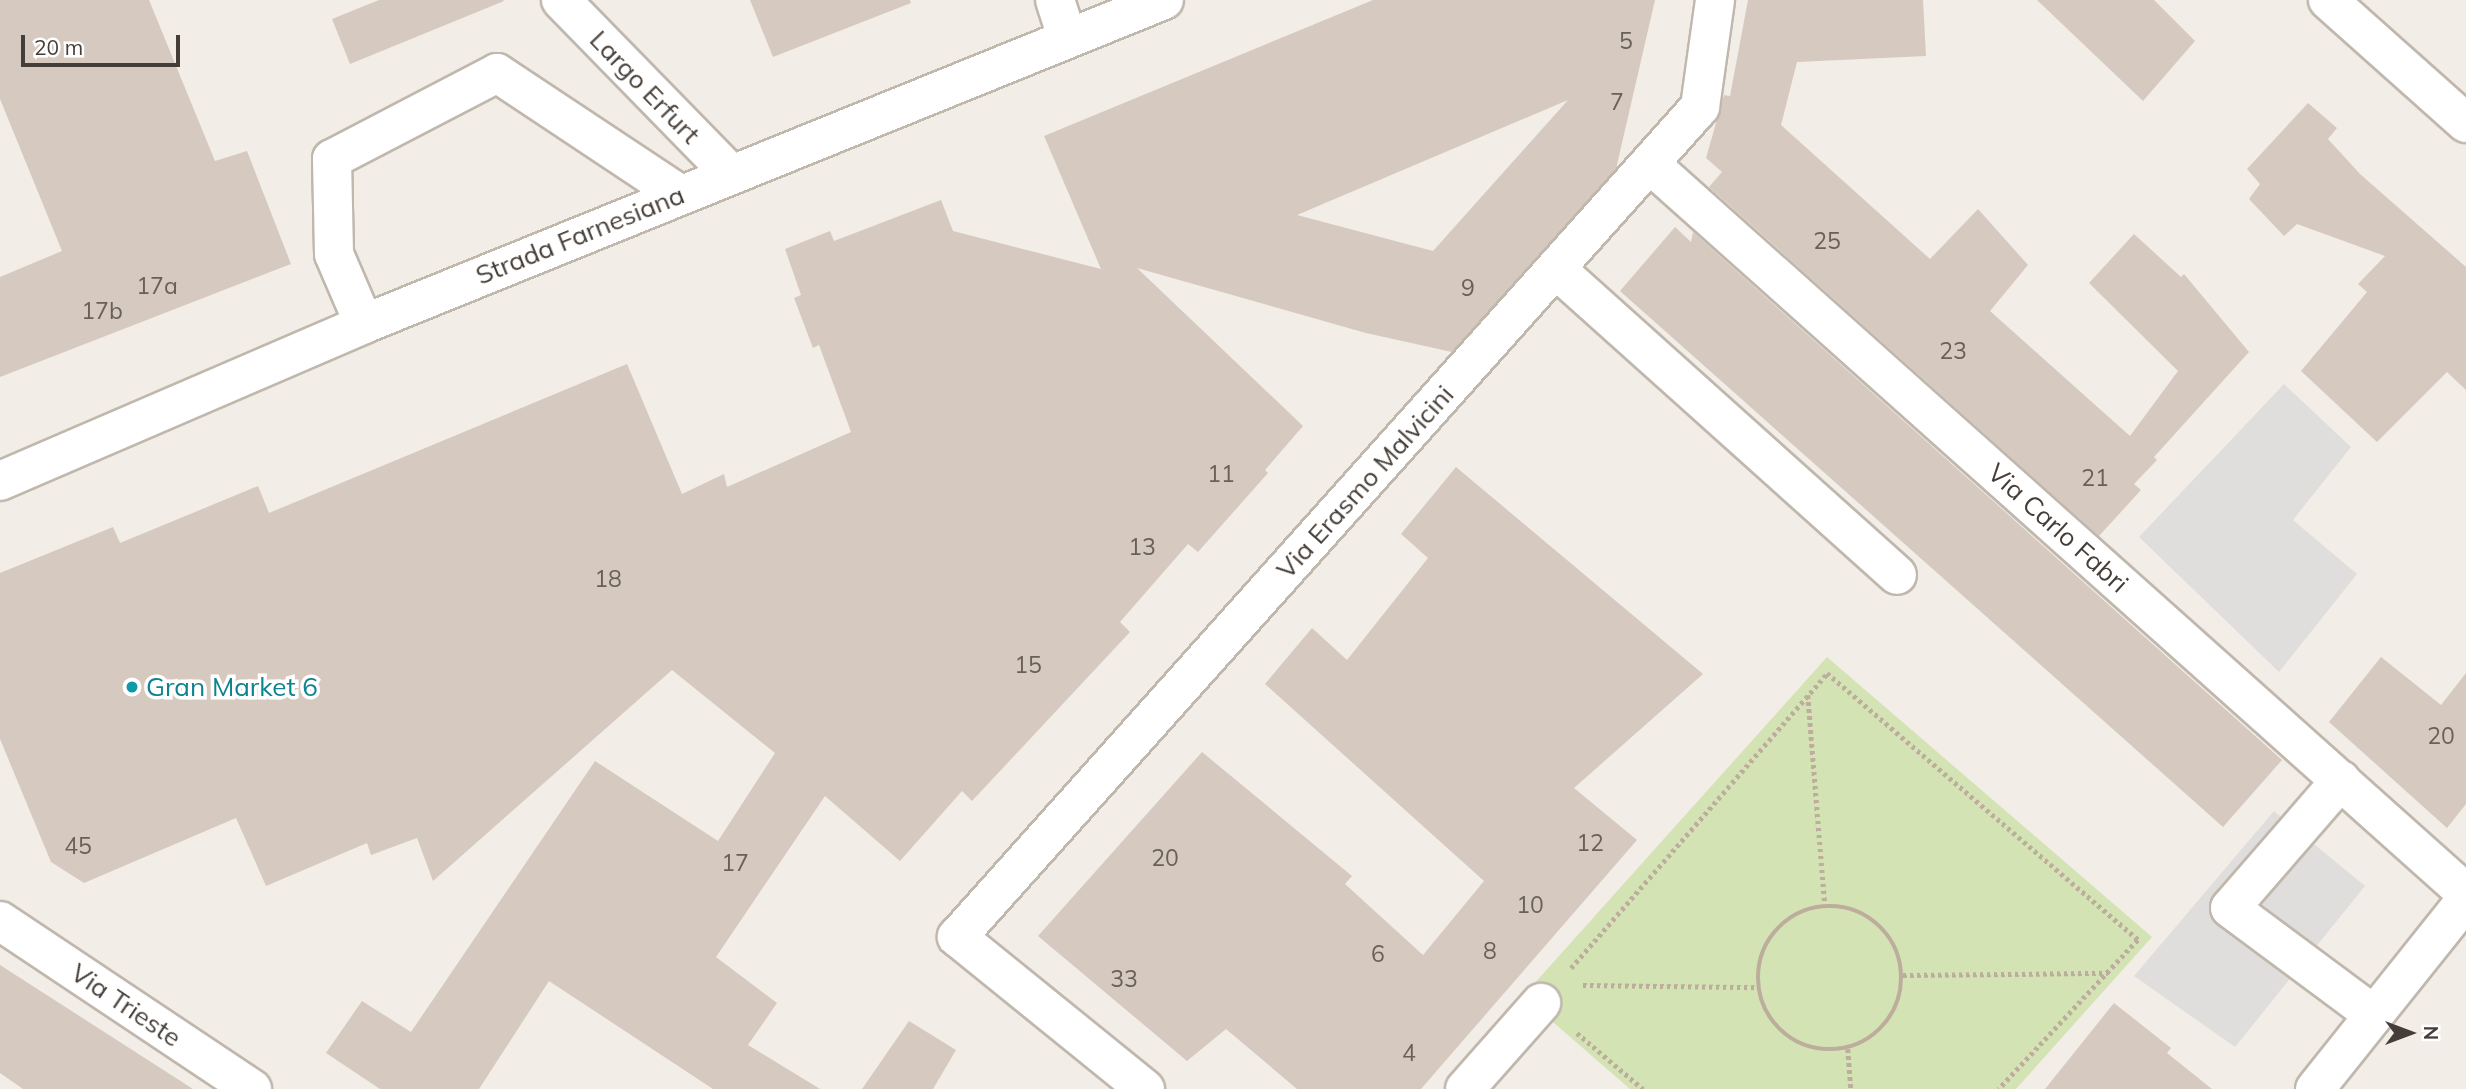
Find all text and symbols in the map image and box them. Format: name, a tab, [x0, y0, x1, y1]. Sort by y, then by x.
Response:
scale bar	[24, 21, 184, 65]
street label: Largo Erfurt	[583, 24, 707, 150]
house number: 5	[1619, 27, 1633, 55]
text: 20 m	[34, 34, 83, 60]
house number: 7	[1610, 88, 1624, 116]
street label: Strada Farnesiana	[471, 179, 689, 291]
house number: 25	[1813, 227, 1841, 255]
house number: 17a	[136, 272, 178, 300]
house number: 9	[1461, 274, 1475, 302]
house number: 17b	[81, 297, 123, 325]
house number: 23	[1939, 337, 1967, 365]
street label: Via Erasmo Malvicini	[1270, 379, 1460, 585]
street label: Via Carlo Fabri	[1981, 457, 2135, 599]
house number: 11	[1207, 460, 1235, 488]
house number: 21	[2081, 464, 2109, 492]
house number: 13	[1128, 533, 1156, 561]
house number: 18	[594, 565, 622, 593]
house number: 15	[1014, 651, 1042, 679]
place label: Gran Market 6	[146, 671, 318, 703]
marker: Gran Market 6	[124, 679, 140, 695]
house number: 20	[2427, 722, 2455, 750]
house number: 12	[1576, 829, 1604, 857]
house number: 45	[64, 832, 92, 860]
house number: 20	[1151, 844, 1179, 872]
house number: 17	[721, 849, 749, 877]
house number: 10	[1516, 891, 1544, 919]
house number: 8	[1483, 937, 1497, 965]
house number: 6	[1371, 940, 1385, 968]
street label: Via Trieste	[65, 957, 187, 1053]
house number: 33	[1110, 965, 1138, 993]
north arrow	[2375, 998, 2445, 1068]
text: N	[2419, 1026, 2443, 1040]
house number: 4	[1402, 1039, 1416, 1067]

